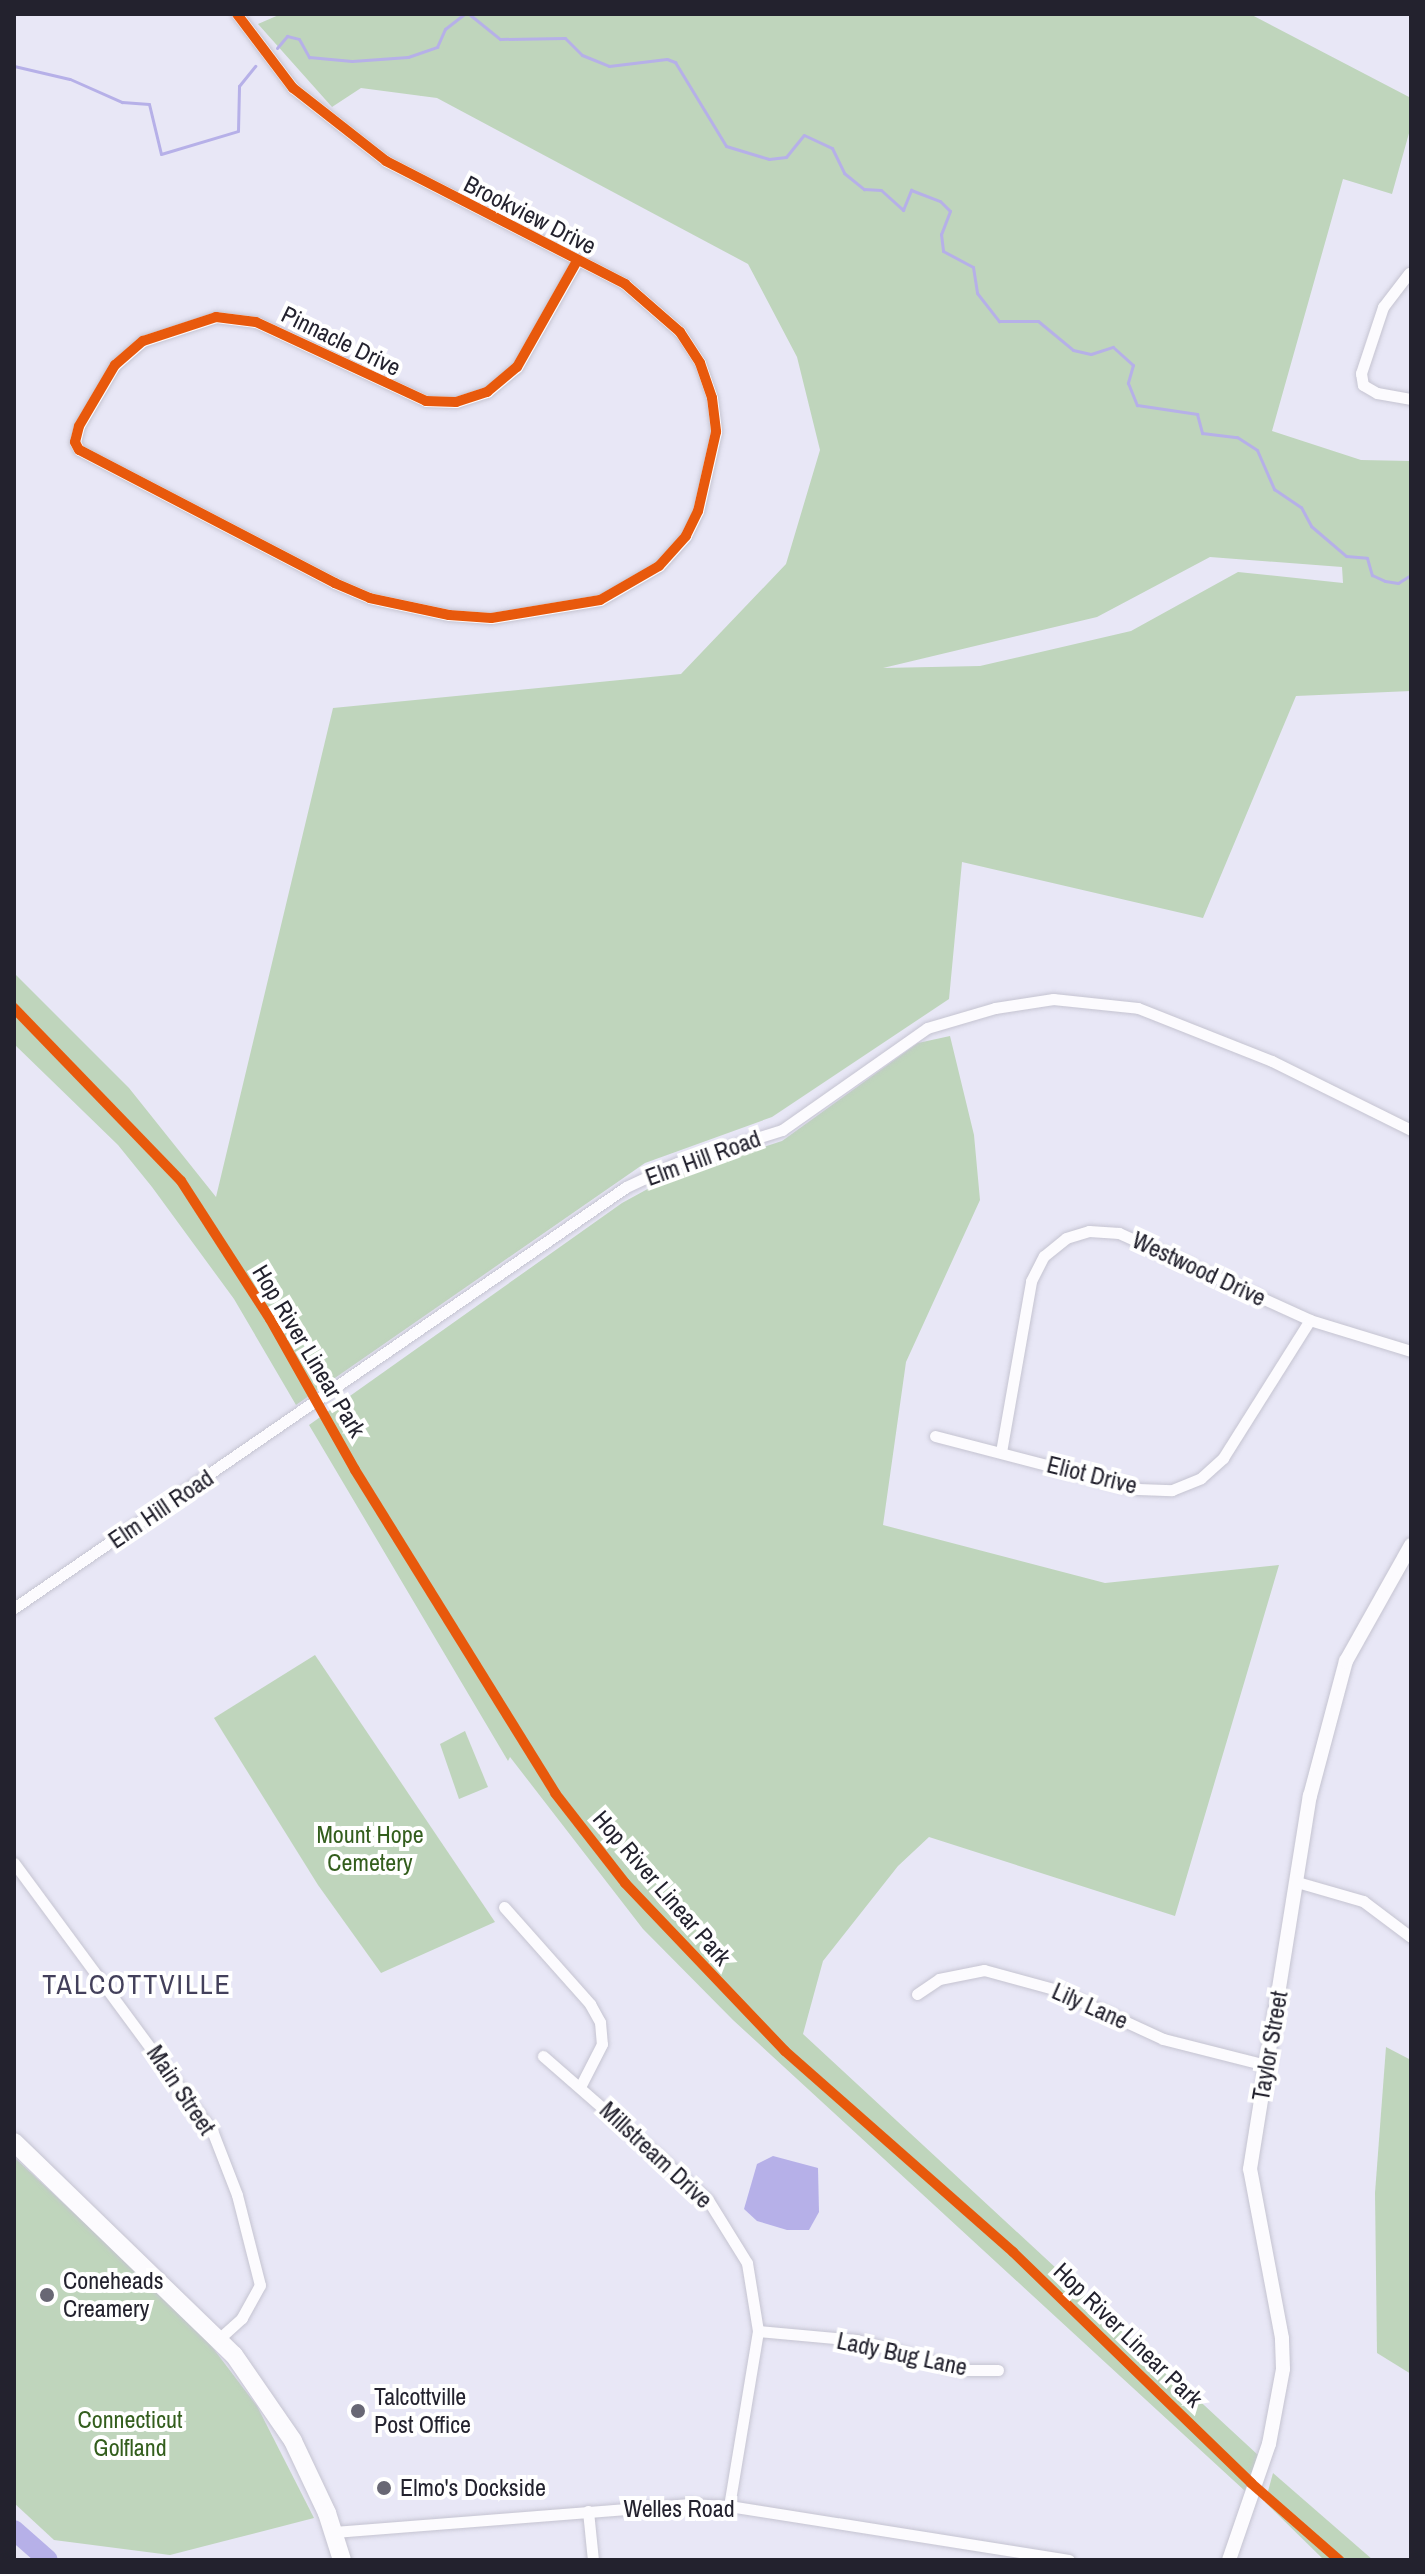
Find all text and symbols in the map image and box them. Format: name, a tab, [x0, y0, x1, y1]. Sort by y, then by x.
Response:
street label: Brookview Drive	[459, 169, 601, 261]
street label: Pinnacle Drive	[277, 300, 405, 382]
street label: Elm Hill Road	[642, 1124, 764, 1192]
street label: Westwood Drive	[1128, 1226, 1270, 1312]
street label: Hop River Linear Park	[246, 1260, 372, 1442]
street label: Eliot Drive	[1044, 1450, 1140, 1500]
street label: Elm Hill Road	[103, 1463, 219, 1555]
street label: Hop River Linear Park	[587, 1805, 737, 1971]
park label: Mount Hope Cemetery	[316, 1821, 424, 1877]
district label: TALCOTTVILLE	[42, 1967, 232, 2001]
street label: Lily Lane	[1048, 1977, 1132, 2035]
street label: Taylor Street	[1246, 1989, 1294, 2103]
street label: Main Street	[141, 2040, 221, 2140]
street label: Millstream Drive	[594, 2096, 718, 2214]
street label: Hop River Linear Park	[1048, 2257, 1208, 2413]
place label: Coneheads Creamery	[63, 2267, 164, 2323]
marker: Coneheads Creamery	[38, 2286, 56, 2304]
street label: Lady Bug Lane	[834, 2326, 970, 2382]
place label: Talcottville Post Office	[374, 2383, 471, 2439]
marker: Talcottville Post Office	[349, 2402, 367, 2420]
park label: Connecticut Golfland	[77, 2406, 183, 2462]
place label: Elmo's Dockside	[400, 2474, 546, 2502]
marker: Elmo's Dockside	[375, 2479, 393, 2497]
street label: Welles Road	[623, 2495, 735, 2523]

